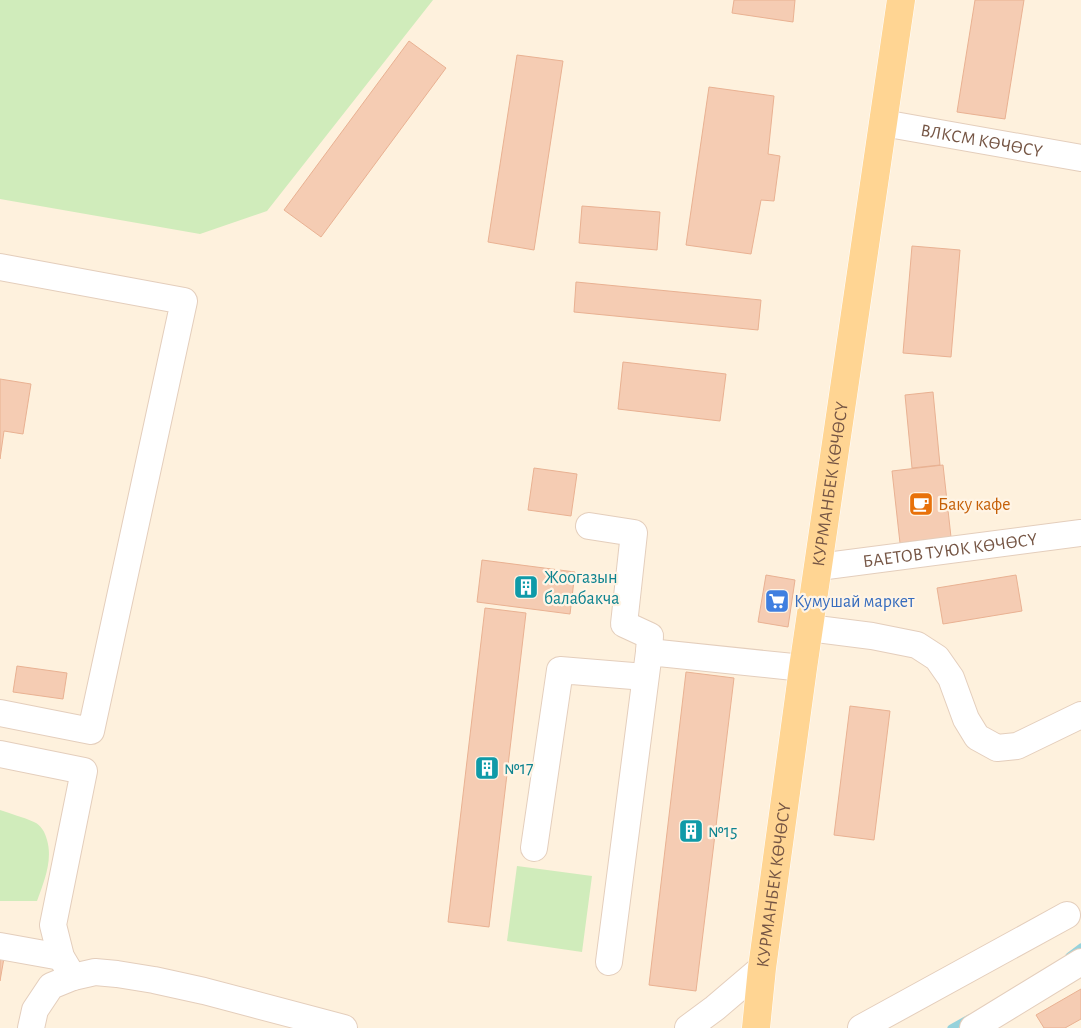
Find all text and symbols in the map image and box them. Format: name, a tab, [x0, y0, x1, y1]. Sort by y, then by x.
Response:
street label: ВЛКСМ КӨЧӨСҮ	[919, 122, 1044, 161]
street label: КУРМАНБЕК КӨЧӨСҮ	[810, 400, 852, 568]
cafe icon: Баку кафе	[908, 491, 934, 517]
place label: Баку кафе	[938, 496, 1011, 514]
street label: БАЕТОВ ТУЮК КӨЧӨСҮ	[862, 531, 1039, 571]
place label: Жоогазын балабакча	[544, 569, 620, 608]
building icon: Жоогазын балабакча	[513, 574, 539, 600]
supermarket icon: Кумушай маркет	[764, 588, 790, 614]
place label: Кумушай маркет	[794, 593, 915, 611]
building icon: №17	[474, 755, 500, 781]
place label: №17	[504, 760, 533, 778]
street label: КУРМАНБЕК КӨЧӨСҮ	[754, 801, 795, 969]
building icon: №15	[678, 818, 704, 844]
place label: №15	[708, 823, 737, 841]

